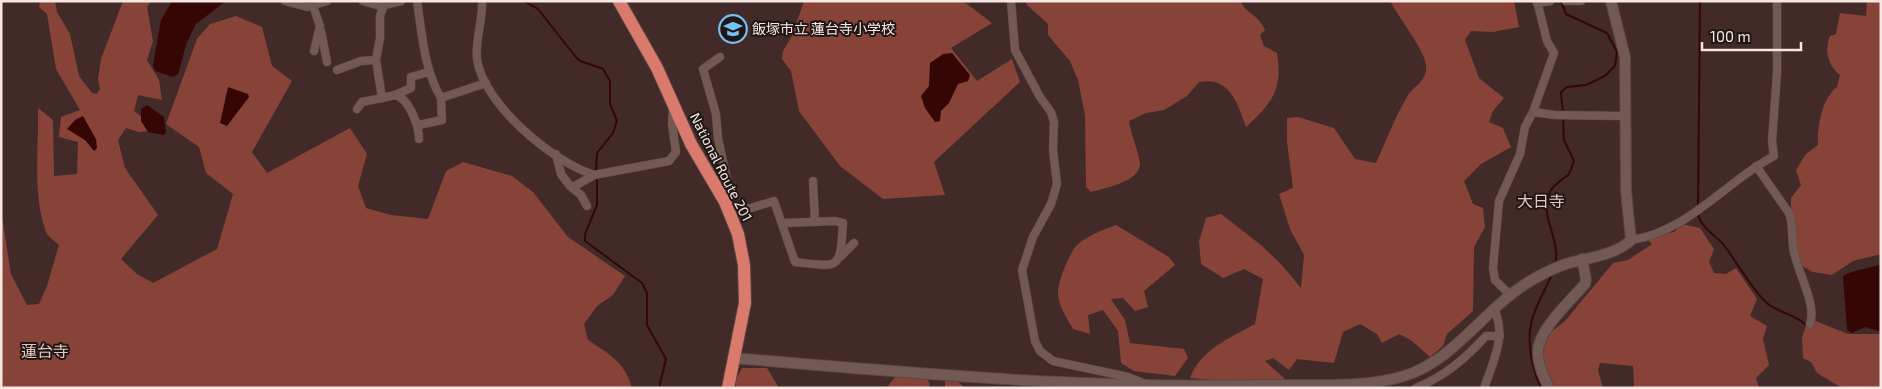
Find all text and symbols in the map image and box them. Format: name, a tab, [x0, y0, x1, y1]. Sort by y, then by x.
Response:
school or university icon: 飯塚市立 蓮台寺小学校	[718, 14, 748, 44]
place label: 飯塚市立 蓮台寺小学校	[752, 20, 895, 37]
scale bar	[1702, 20, 1801, 52]
text: 100 m	[1710, 27, 1751, 45]
street label: National Route 201	[687, 110, 756, 224]
district label: 大日寺	[1517, 191, 1565, 210]
district label: 蓮台寺	[21, 341, 69, 360]

